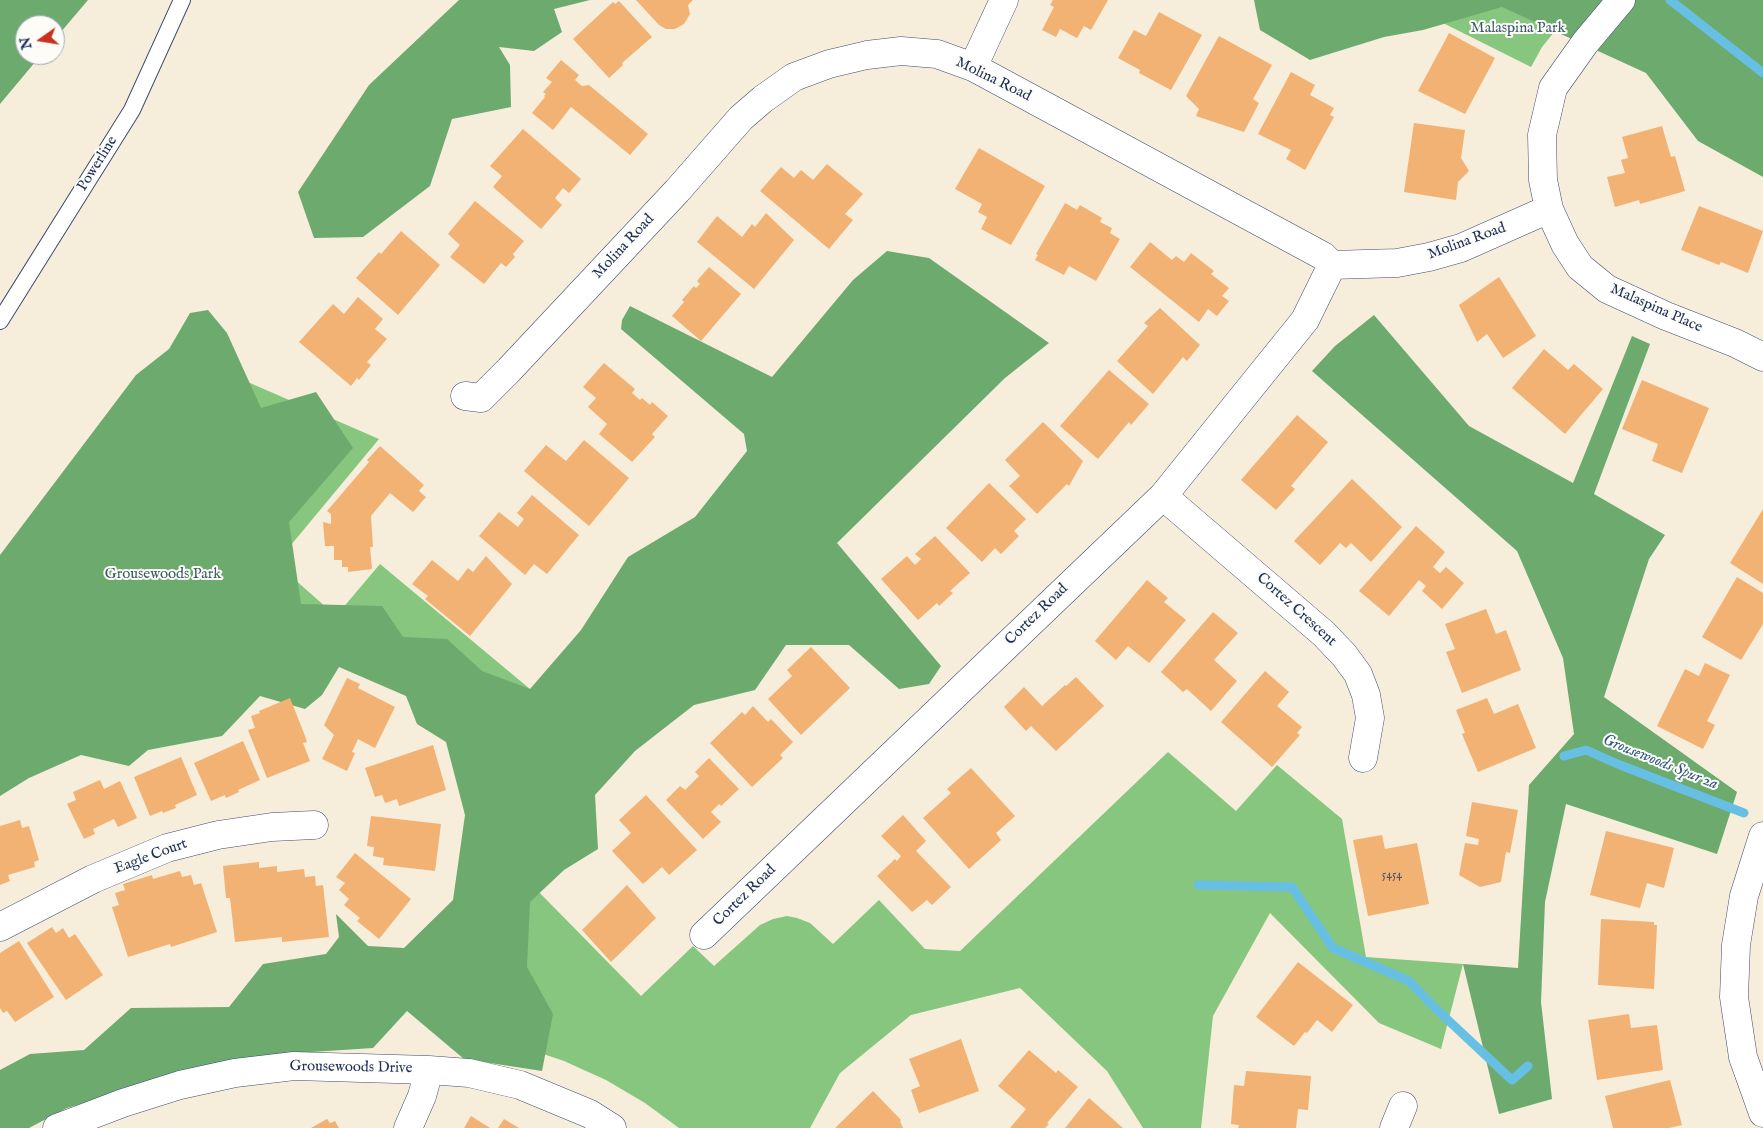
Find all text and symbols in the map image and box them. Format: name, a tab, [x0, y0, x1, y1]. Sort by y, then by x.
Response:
north arrow	[15, 15, 65, 65]
park label: Malaspina Park	[1471, 20, 1565, 38]
text: N	[16, 35, 36, 51]
street label: Molina Road	[952, 54, 1034, 106]
street label: Powerline	[74, 133, 122, 195]
street label: Molina Road	[590, 211, 658, 283]
street label: Molina Road	[1426, 220, 1508, 264]
street label: Malaspina Place	[1607, 281, 1705, 337]
park label: Grousewoods Park	[105, 566, 221, 584]
street label: Cortez Crescent	[1252, 569, 1340, 651]
street label: Cortez Road	[1002, 581, 1072, 649]
water label: Grousewoods Spur 2a	[1600, 731, 1720, 795]
street label: Eagle Court	[112, 835, 190, 879]
street label: Cortez Road	[710, 862, 780, 930]
house number: 5454	[1382, 869, 1402, 883]
street label: Grousewoods Drive	[289, 1058, 413, 1078]

